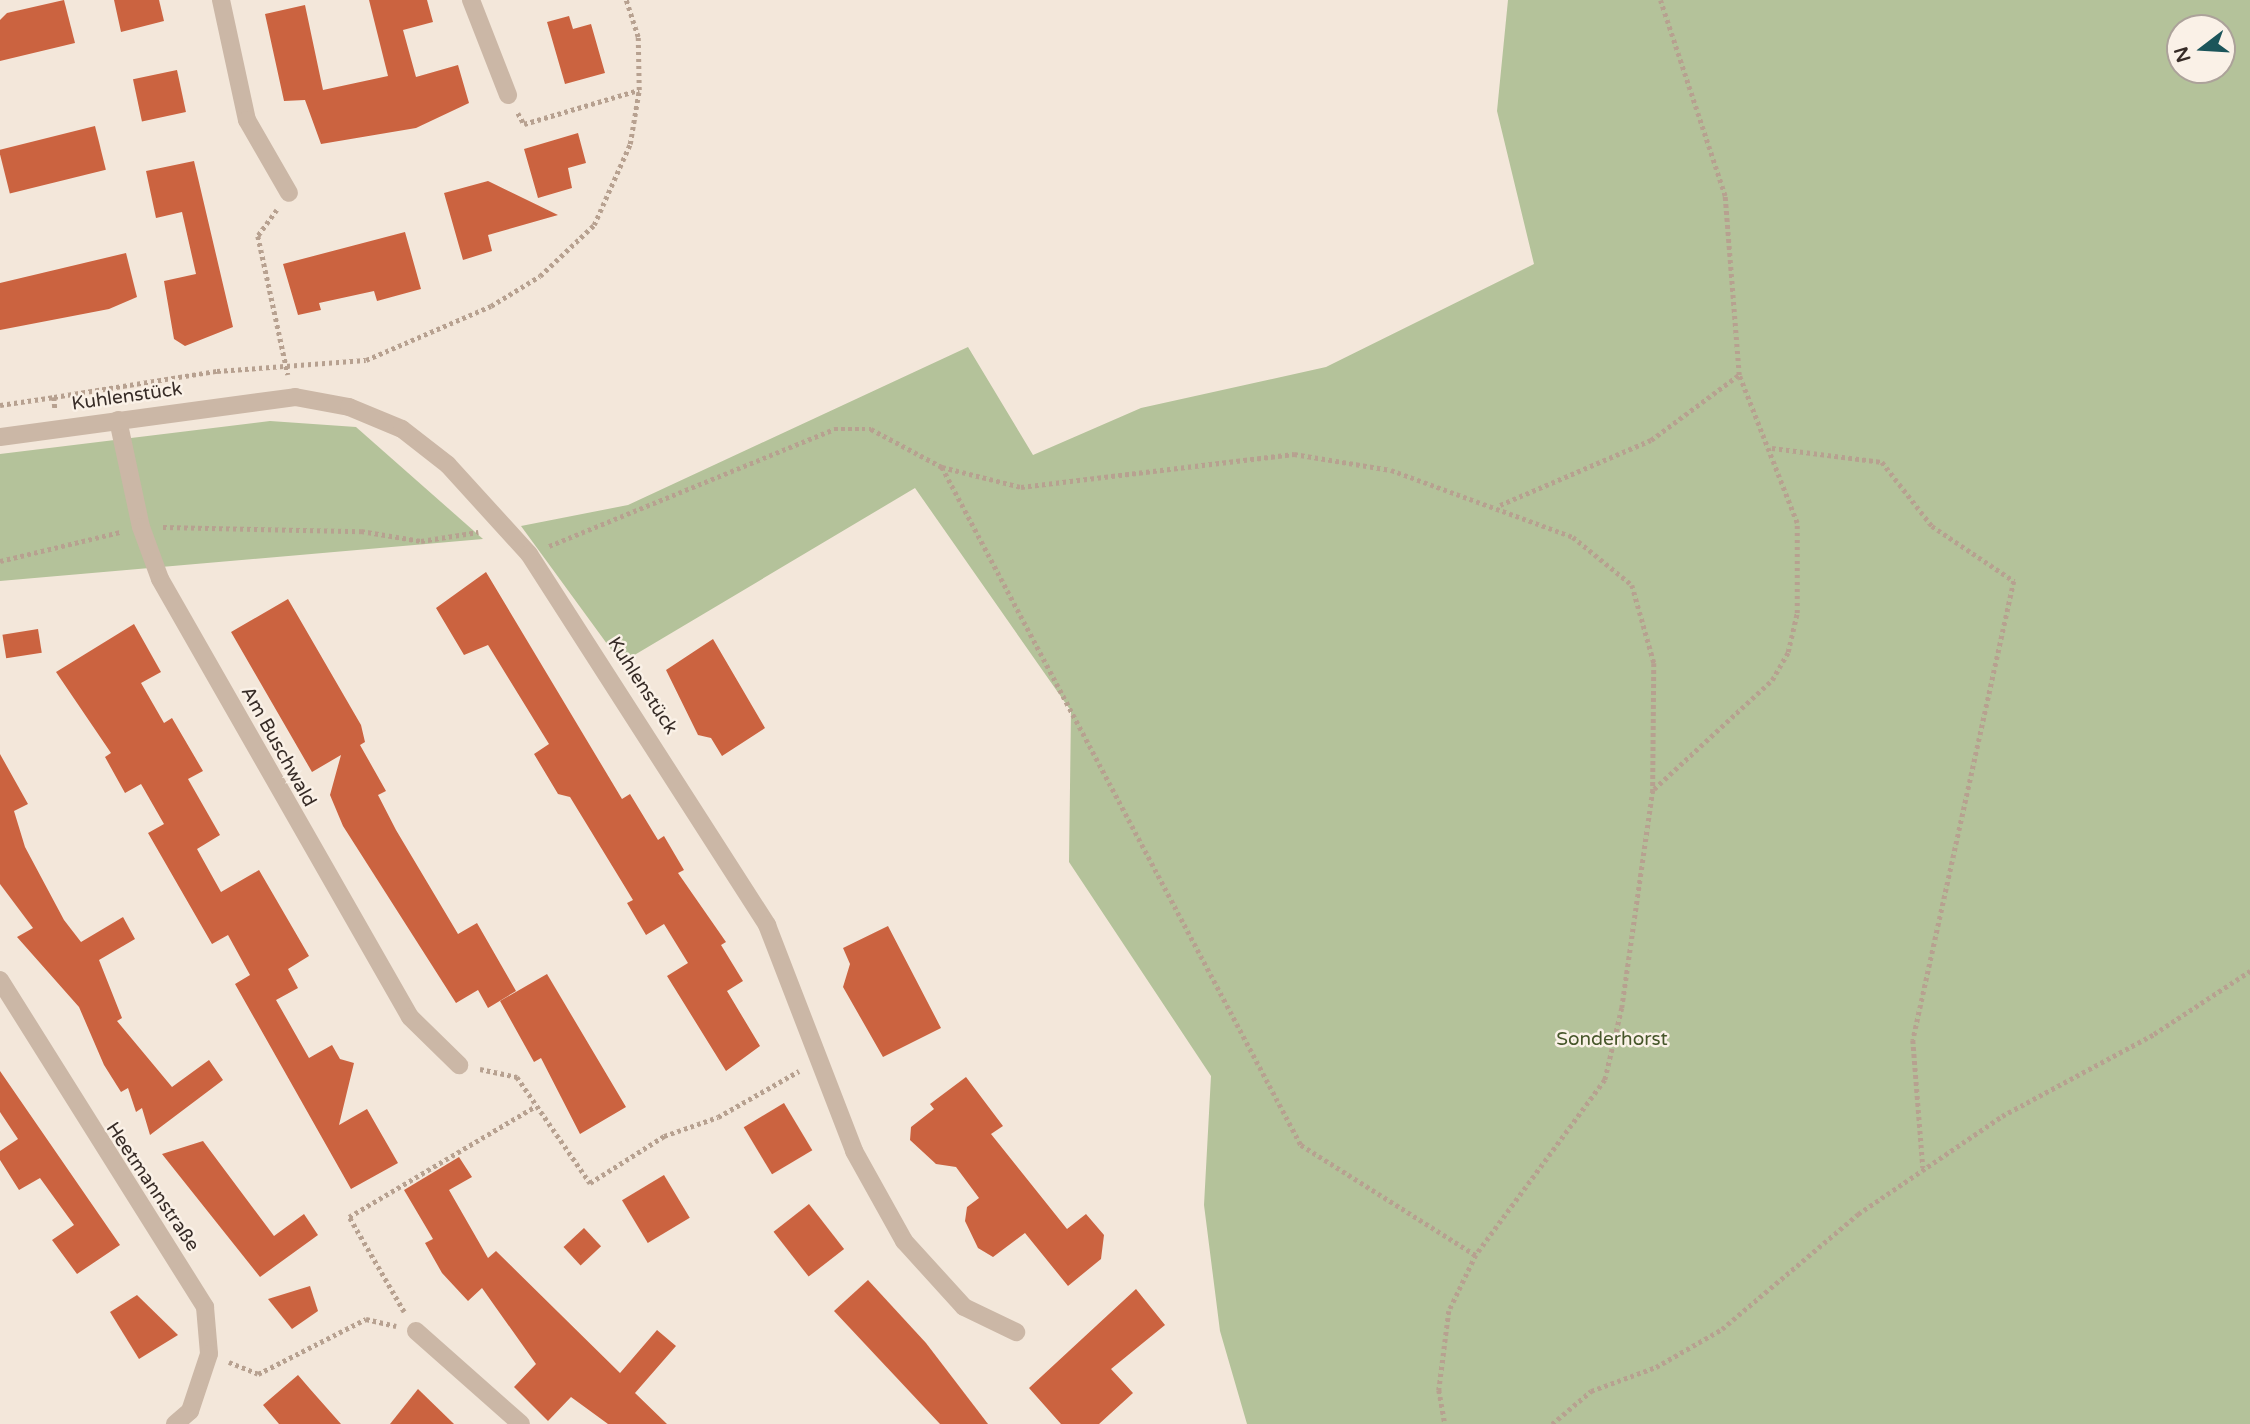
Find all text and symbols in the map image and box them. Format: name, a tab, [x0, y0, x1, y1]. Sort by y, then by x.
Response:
north arrow	[2166, 14, 2236, 84]
text: N	[2170, 44, 2196, 65]
street label: Kuhlenstück	[70, 378, 184, 416]
street label: Kuhlenstück	[602, 633, 682, 739]
street label: Am Buschwald	[236, 683, 320, 811]
park label: Sonderhorst	[1556, 1029, 1668, 1051]
street label: Heetmannstraße	[100, 1118, 204, 1256]

